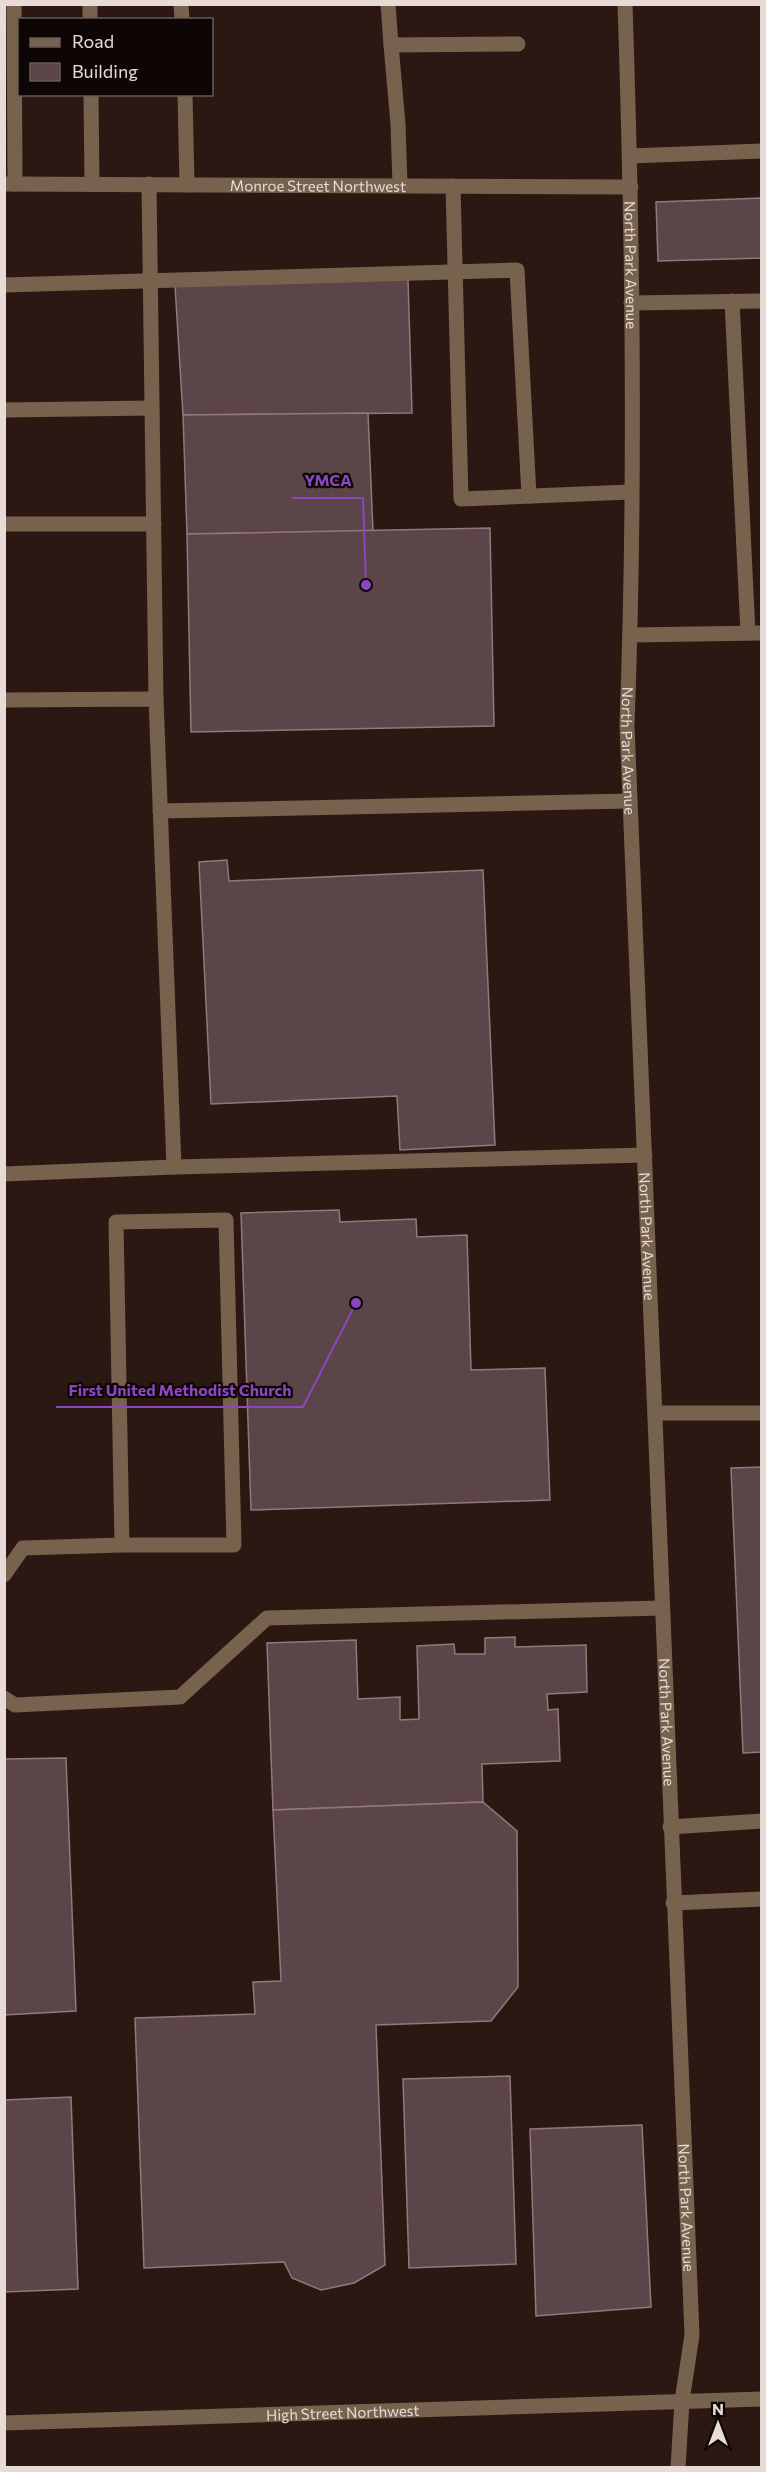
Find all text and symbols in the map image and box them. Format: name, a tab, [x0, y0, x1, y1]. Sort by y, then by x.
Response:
legend	[18, 18, 213, 96]
text: Road	[72, 30, 114, 52]
text: Building	[72, 60, 138, 82]
street label: Monroe Street Northwest	[230, 176, 406, 195]
street label: North Park Avenue	[621, 201, 641, 329]
callout: YMCA	[292, 464, 363, 498]
text: YMCA	[304, 470, 352, 489]
street label: North Park Avenue	[618, 686, 640, 815]
street label: North Park Avenue	[636, 1172, 659, 1301]
callout: First United Methodist Church	[56, 1373, 303, 1407]
text: First United Methodist Church	[68, 1380, 292, 1399]
street label: North Park Avenue	[656, 1658, 679, 1787]
street label: North Park Avenue	[675, 2143, 698, 2272]
north arrow	[688, 2394, 748, 2454]
text: N	[712, 2399, 724, 2418]
street label: High Street Northwest	[266, 2401, 420, 2424]

